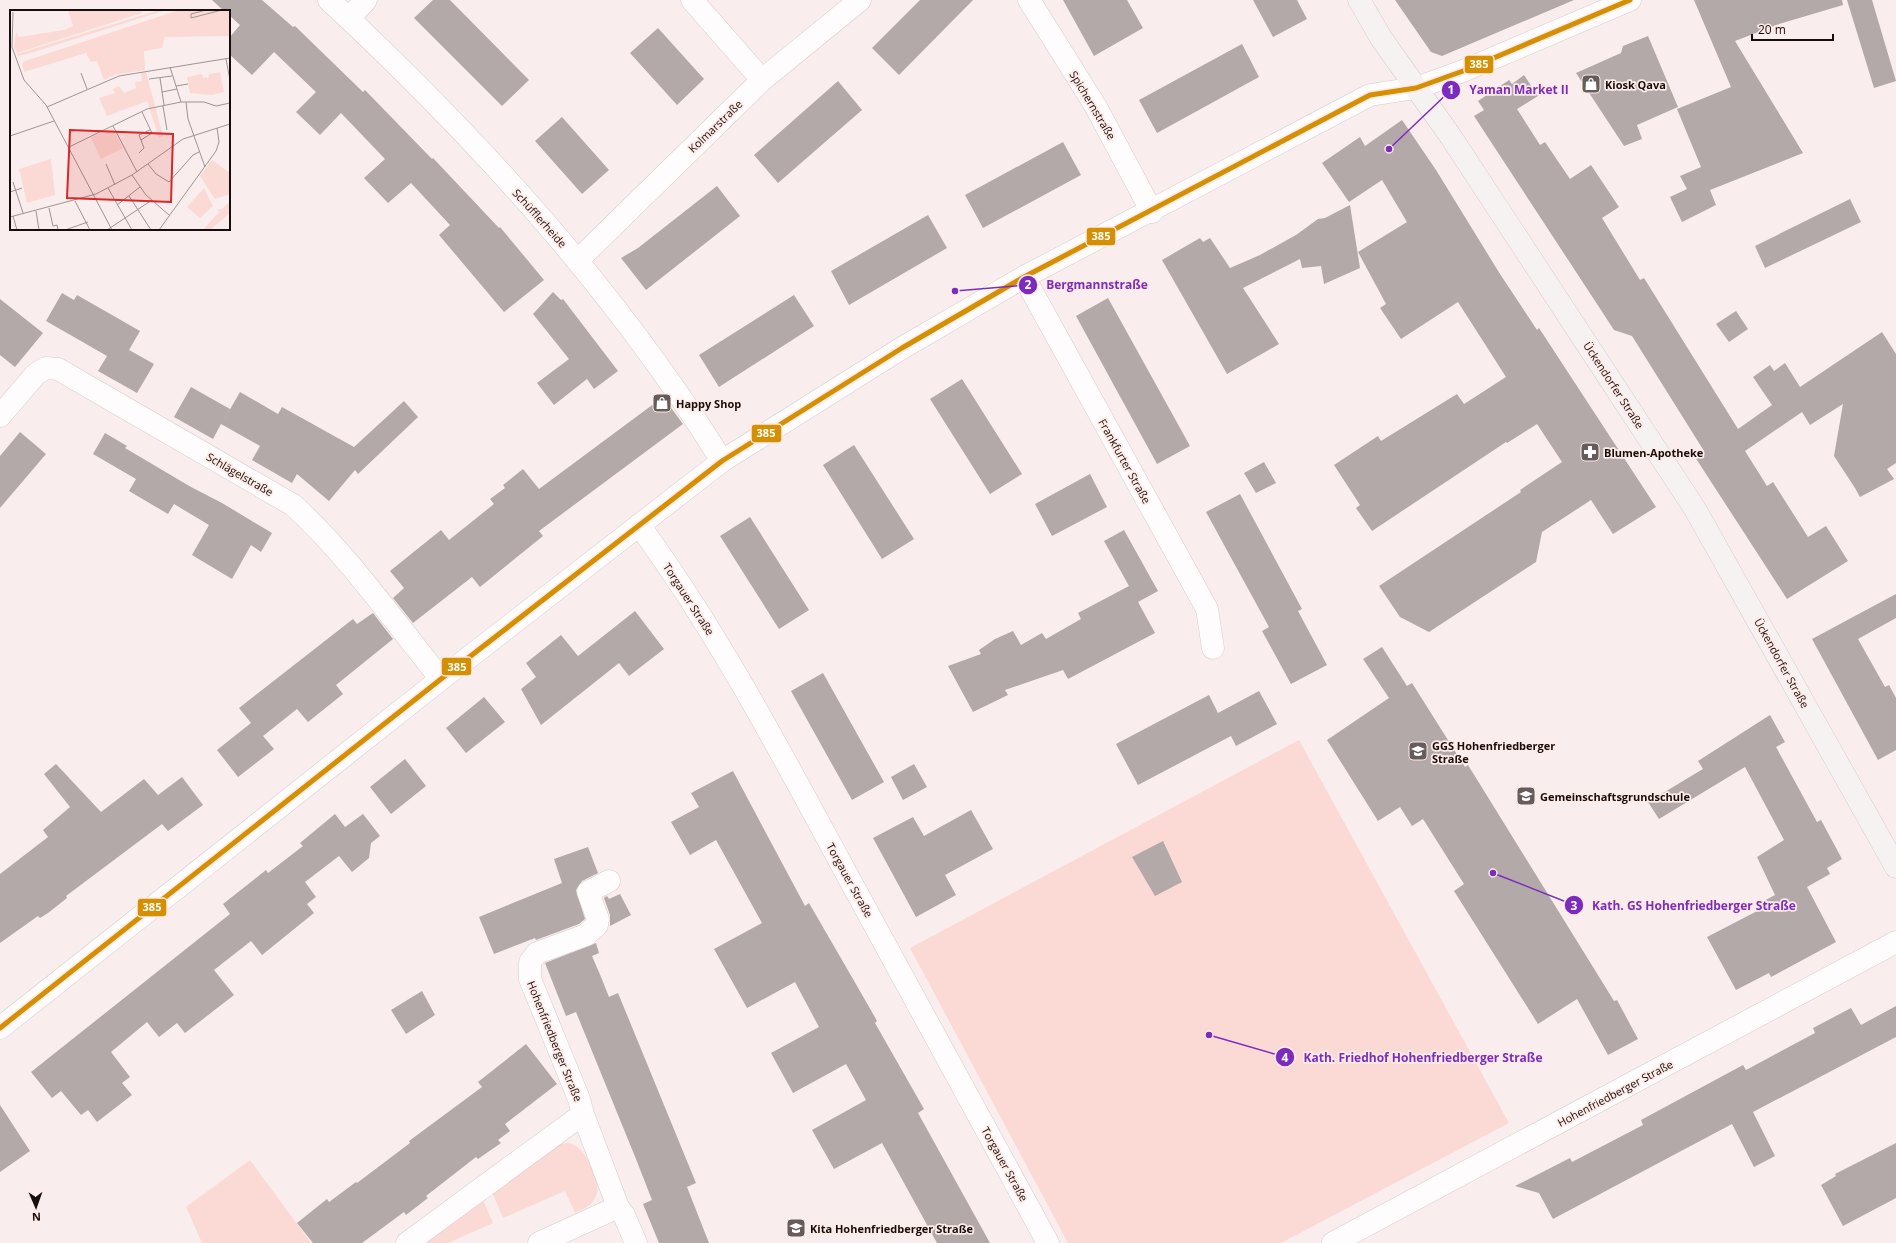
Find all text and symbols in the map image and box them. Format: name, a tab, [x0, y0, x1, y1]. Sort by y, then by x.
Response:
inset map	[10, 10, 230, 230]
scale bar	[1752, 16, 1833, 42]
text: 20 m	[1758, 21, 1786, 38]
line badge: 385	[1464, 55, 1494, 74]
text: 385	[1470, 56, 1488, 71]
street label: Spichernstraße	[1067, 68, 1119, 142]
shop icon: Kiosk Qava	[1580, 73, 1602, 95]
place label: Kiosk Qava	[1605, 77, 1666, 92]
callout: Yaman Market II	[1441, 78, 1576, 102]
text: 1	[1448, 81, 1454, 98]
text: Yaman Market II	[1469, 81, 1569, 98]
street label: Kolmarstraße	[685, 96, 745, 156]
street label: Schüfflerheide	[510, 185, 570, 251]
line badge: 385	[1086, 227, 1116, 246]
text: 385	[1092, 228, 1110, 243]
callout: Bergmannstraße	[1018, 273, 1155, 297]
text: 2	[1025, 276, 1032, 293]
text: Bergmannstraße	[1046, 276, 1148, 293]
street label: Ückendorfer Straße	[1580, 339, 1648, 431]
shop icon: Happy Shop	[651, 392, 673, 414]
place label: Happy Shop	[676, 396, 741, 411]
street label: Frankfurter Straße	[1095, 416, 1155, 506]
line badge: 385	[751, 424, 782, 443]
text: 385	[757, 425, 775, 440]
pharmacy icon: Blumen-Apotheke	[1579, 441, 1601, 463]
place label: Blumen-Apotheke	[1604, 445, 1704, 460]
street label: Schlägelstraße	[204, 449, 276, 499]
street label: Torgauer Straße	[660, 560, 718, 638]
street label: Ückendorfer Straße	[1751, 615, 1813, 711]
line badge: 385	[441, 657, 472, 676]
text: 385	[448, 659, 466, 674]
place label: GGS Hohenfriedberger Straße	[1432, 738, 1555, 766]
school or university icon: GGS Hohenfriedberger Straße	[1407, 740, 1429, 762]
school or university icon: Gemeinschaftsgrundschule	[1515, 785, 1537, 807]
place label: Gemeinschaftsgrundschule	[1540, 789, 1690, 804]
street label: Torgauer Straße	[823, 840, 877, 920]
callout: Kath. GS Hohenfriedberger Straße	[1564, 893, 1804, 917]
text: 3	[1571, 897, 1578, 914]
text: Kath. GS Hohenfriedberger Straße	[1592, 897, 1796, 914]
line badge: 385	[137, 898, 167, 917]
text: 385	[143, 899, 161, 914]
street label: Hohenfriedberger Straße	[524, 978, 586, 1104]
callout: Kath. Friedhof Hohenfriedberger Straße	[1275, 1045, 1550, 1069]
text: 4	[1282, 1049, 1289, 1066]
text: Kath. Friedhof Hohenfriedberger Straße	[1304, 1049, 1542, 1066]
street label: Hohenfriedberger Straße	[1555, 1056, 1675, 1130]
street label: Torgauer Straße	[978, 1124, 1032, 1204]
north arrow	[16, 1187, 56, 1227]
text: N	[32, 1210, 41, 1225]
school or university icon: Kita Hohenfriedberger Straße	[785, 1217, 807, 1239]
place label: Kita Hohenfriedberger Straße	[810, 1221, 974, 1236]

